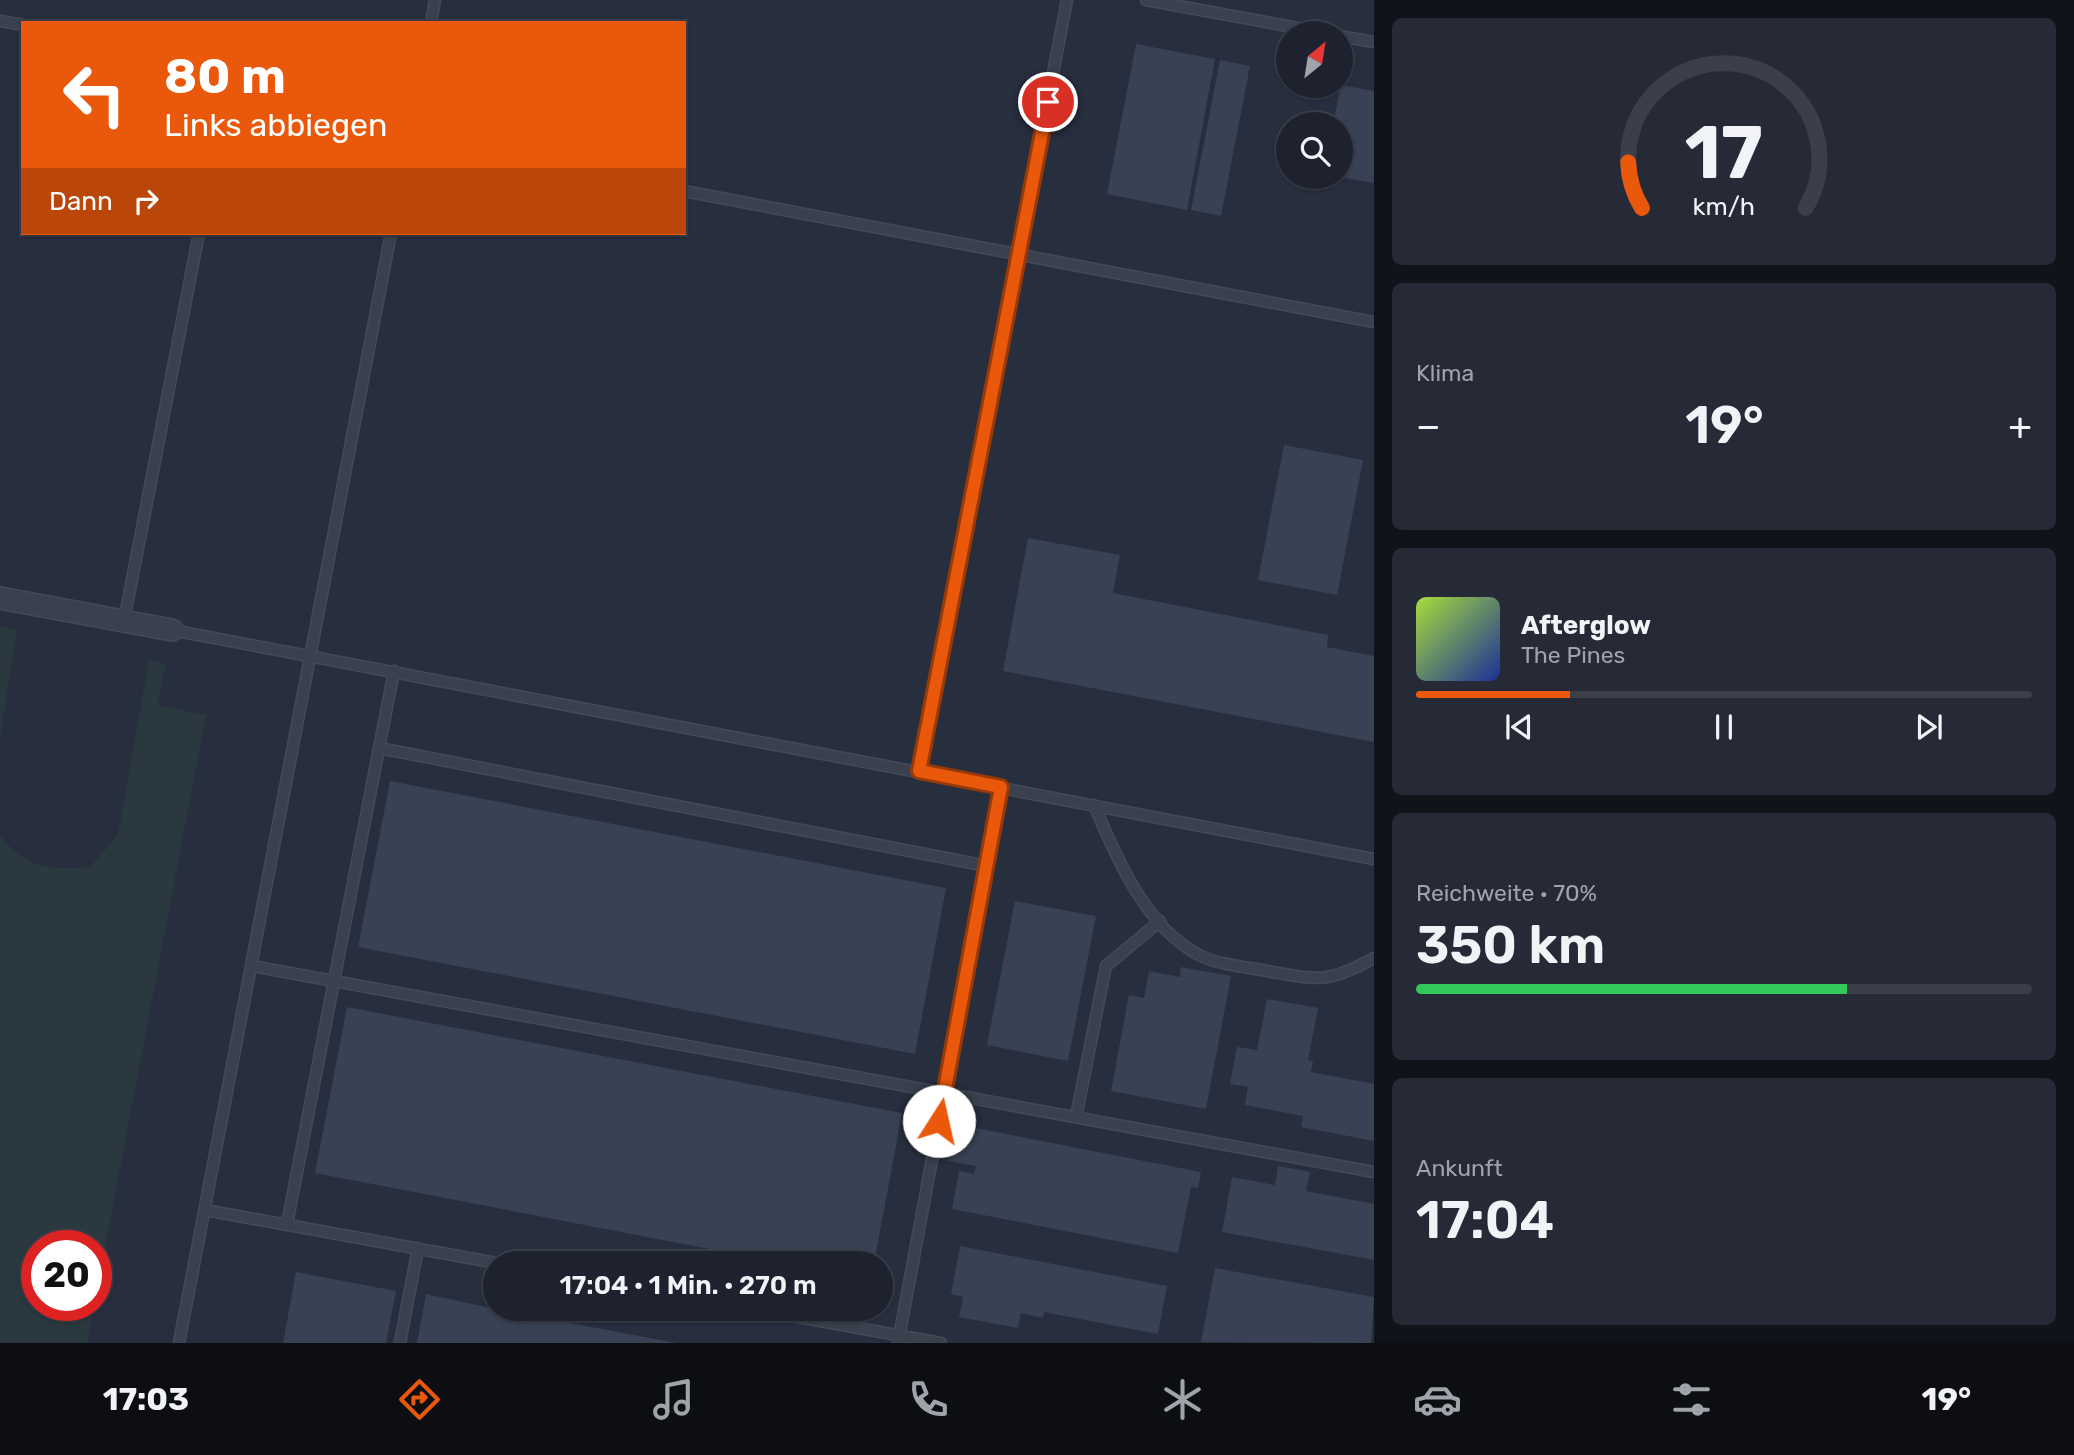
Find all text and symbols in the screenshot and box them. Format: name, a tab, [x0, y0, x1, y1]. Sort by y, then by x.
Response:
north arrow	[1276, 21, 1353, 98]
map controls	[1276, 21, 1353, 189]
text: 80 m	[164, 47, 286, 105]
icon: left	[49, 49, 140, 140]
pin	[1018, 72, 1078, 132]
icon: arrive	[1029, 83, 1067, 121]
text: Links abbiegen	[164, 106, 387, 144]
text: 17	[1685, 110, 1763, 196]
button: search	[1276, 112, 1353, 189]
icon: right	[127, 182, 165, 220]
text: Dann	[49, 186, 113, 217]
text: km/h	[1693, 191, 1755, 220]
text: Klima	[1416, 359, 1474, 387]
text: 19°	[1685, 394, 1764, 456]
text: −	[1416, 403, 1441, 449]
text: +	[2008, 403, 2032, 449]
text: Afterglow	[1521, 610, 1651, 641]
text: The Pines	[1521, 641, 1625, 669]
icon: previous	[1500, 708, 1538, 746]
icon: pause	[1705, 708, 1743, 746]
icon: next	[1910, 708, 1948, 746]
text: Reichweite · 70%	[1416, 879, 1597, 907]
text: 350 km	[1416, 914, 1605, 976]
position arrow	[902, 1084, 976, 1158]
text: Ankunft	[1416, 1154, 1503, 1182]
text: 17:04	[1416, 1189, 1554, 1251]
speed limit sign: 20	[21, 1230, 112, 1321]
text: 17:04 · 1 Min. · 270 m	[559, 1270, 817, 1301]
icon: directions	[395, 1375, 444, 1424]
icon: music	[649, 1375, 698, 1424]
icon: phone	[904, 1375, 953, 1424]
icon: climate	[1158, 1375, 1207, 1424]
icon: car	[1413, 1375, 1462, 1424]
icon: filters	[1667, 1375, 1716, 1424]
text: 17:03	[103, 1380, 189, 1418]
text: 19°	[1922, 1380, 1971, 1418]

